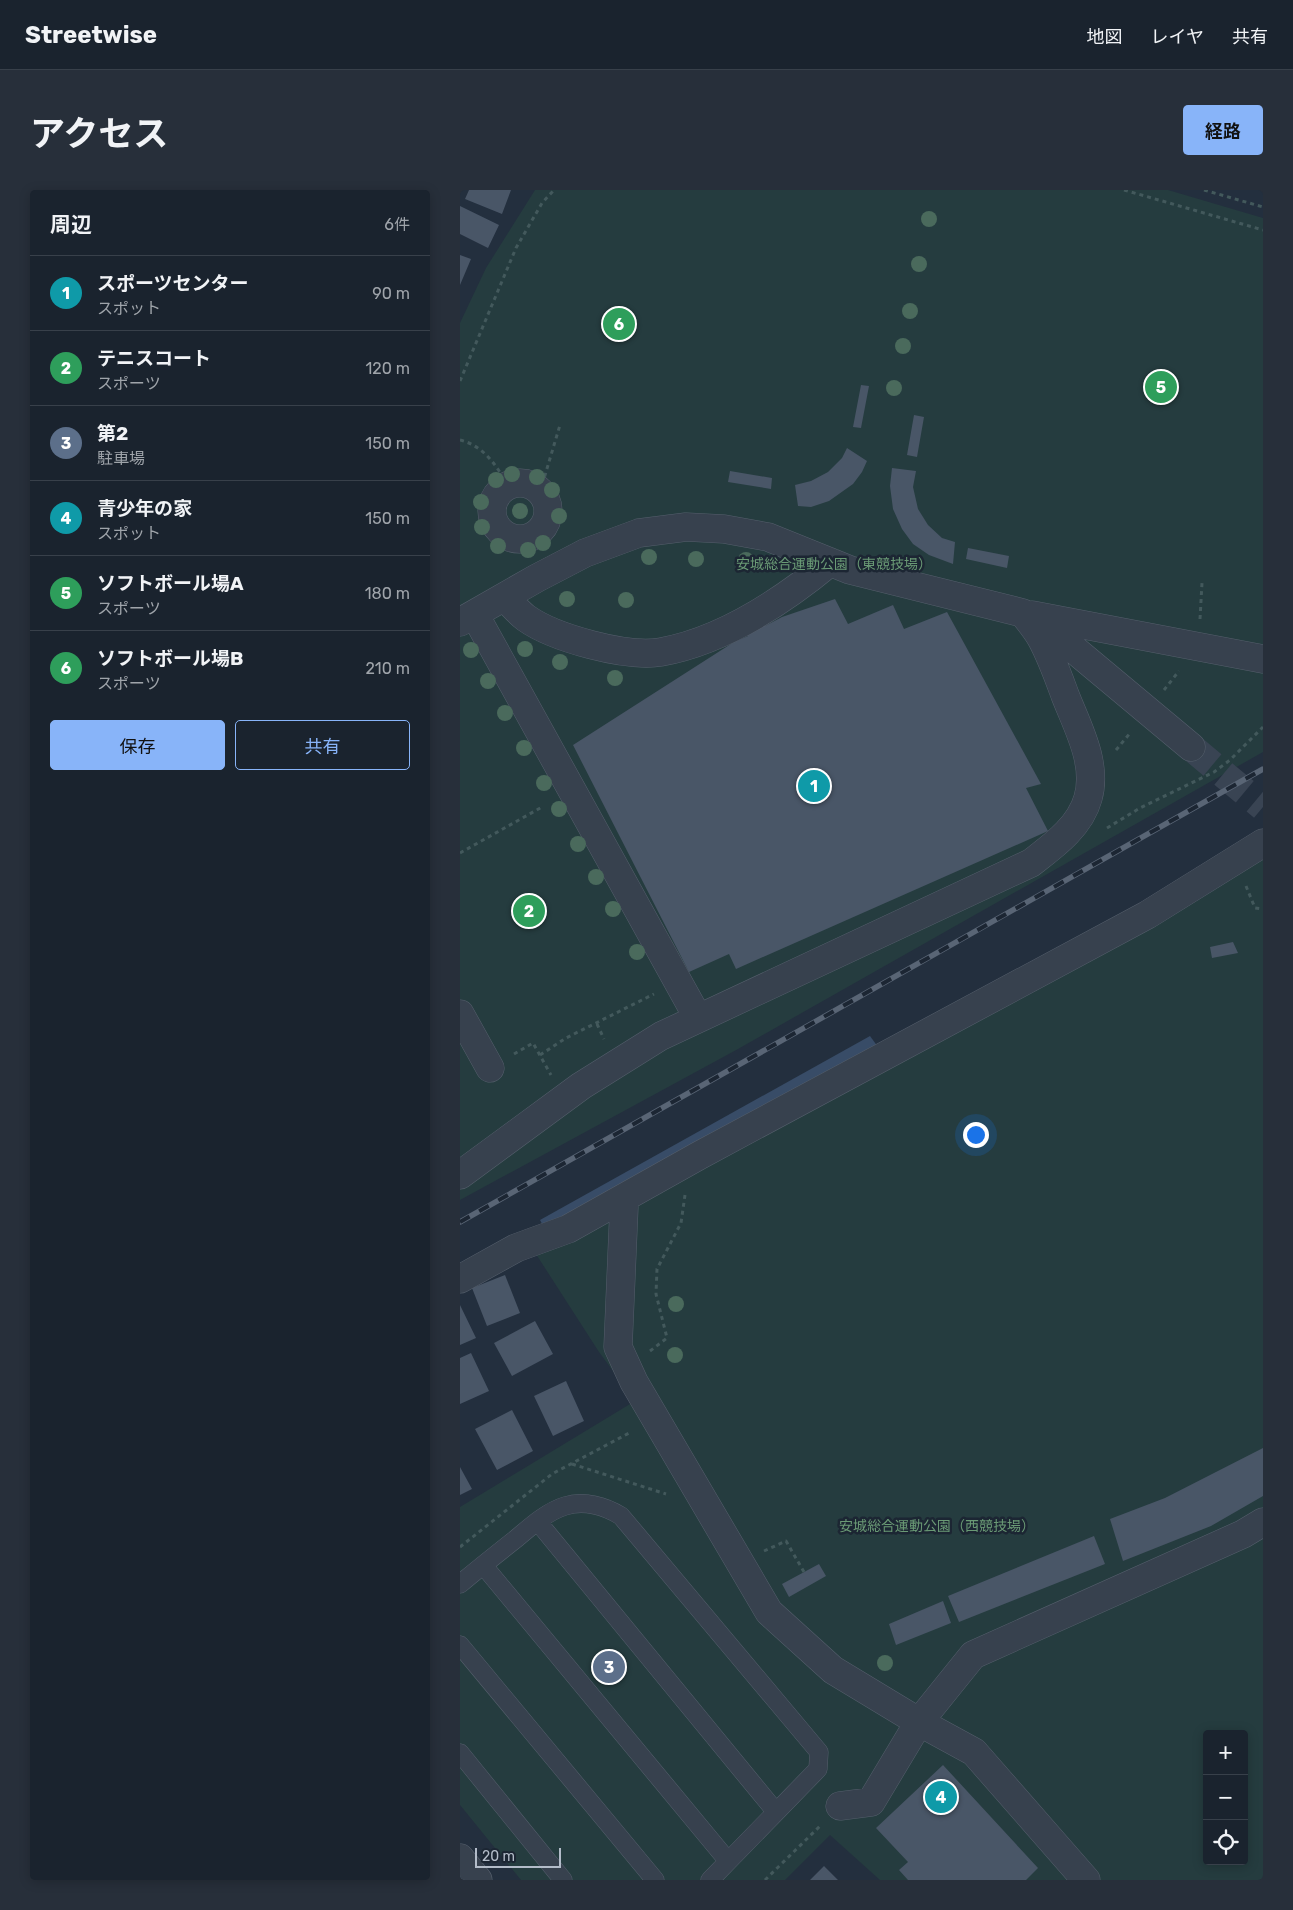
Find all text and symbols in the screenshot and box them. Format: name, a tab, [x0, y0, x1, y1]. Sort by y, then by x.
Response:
text: Streetwise	[25, 21, 157, 49]
text: 地図	[1087, 26, 1123, 48]
text: レイヤ	[1151, 26, 1204, 48]
text: 共有	[1232, 26, 1268, 48]
button: 経路	[1183, 105, 1263, 155]
text: アクセス	[30, 113, 168, 155]
text: 周辺	[50, 212, 92, 237]
text: 6件	[384, 215, 410, 234]
text: スポーツセンター	[97, 272, 249, 295]
text: 1	[62, 284, 70, 303]
text: 90 m	[372, 284, 410, 303]
text: スポット	[97, 299, 161, 318]
pin: 6	[603, 305, 635, 343]
text: テニスコート	[97, 347, 211, 370]
text: 2	[61, 359, 71, 378]
text: 120 m	[365, 359, 410, 378]
pin: 5	[1145, 368, 1177, 406]
text: スポーツ	[97, 374, 161, 393]
text: 第2	[97, 422, 128, 445]
text: 3	[61, 434, 71, 453]
text: 150 m	[365, 434, 410, 453]
text: 駐車場	[97, 449, 145, 468]
text: 青少年の家	[97, 497, 192, 520]
text: 4	[61, 509, 71, 528]
text: 150 m	[365, 509, 410, 528]
text: スポット	[97, 524, 161, 543]
park label: 安城総合運動公園（東競技場）	[736, 556, 932, 573]
text: ソフトボール場A	[97, 572, 244, 595]
text: 5	[61, 584, 71, 603]
text: 180 m	[365, 584, 410, 603]
text: スポーツ	[97, 599, 161, 618]
text: ソフトボール場B	[97, 647, 243, 670]
text: 6	[61, 659, 71, 678]
text: 210 m	[365, 659, 410, 678]
text: スポーツ	[97, 674, 161, 693]
button: 保存	[50, 720, 225, 770]
button: 共有	[235, 720, 410, 770]
pin: 1	[798, 767, 830, 805]
pin: 2	[513, 892, 545, 930]
your location	[963, 1122, 989, 1148]
park label: 安城総合運動公園（西競技場）	[839, 1518, 1035, 1535]
pin: 3	[593, 1648, 625, 1686]
map controls	[1203, 1730, 1248, 1865]
button: +	[1203, 1730, 1248, 1775]
button: −	[1203, 1775, 1248, 1820]
pin: 4	[925, 1778, 957, 1816]
button: locate	[1203, 1820, 1248, 1865]
scale bar	[475, 1845, 561, 1868]
text: 20 m	[482, 1848, 515, 1865]

